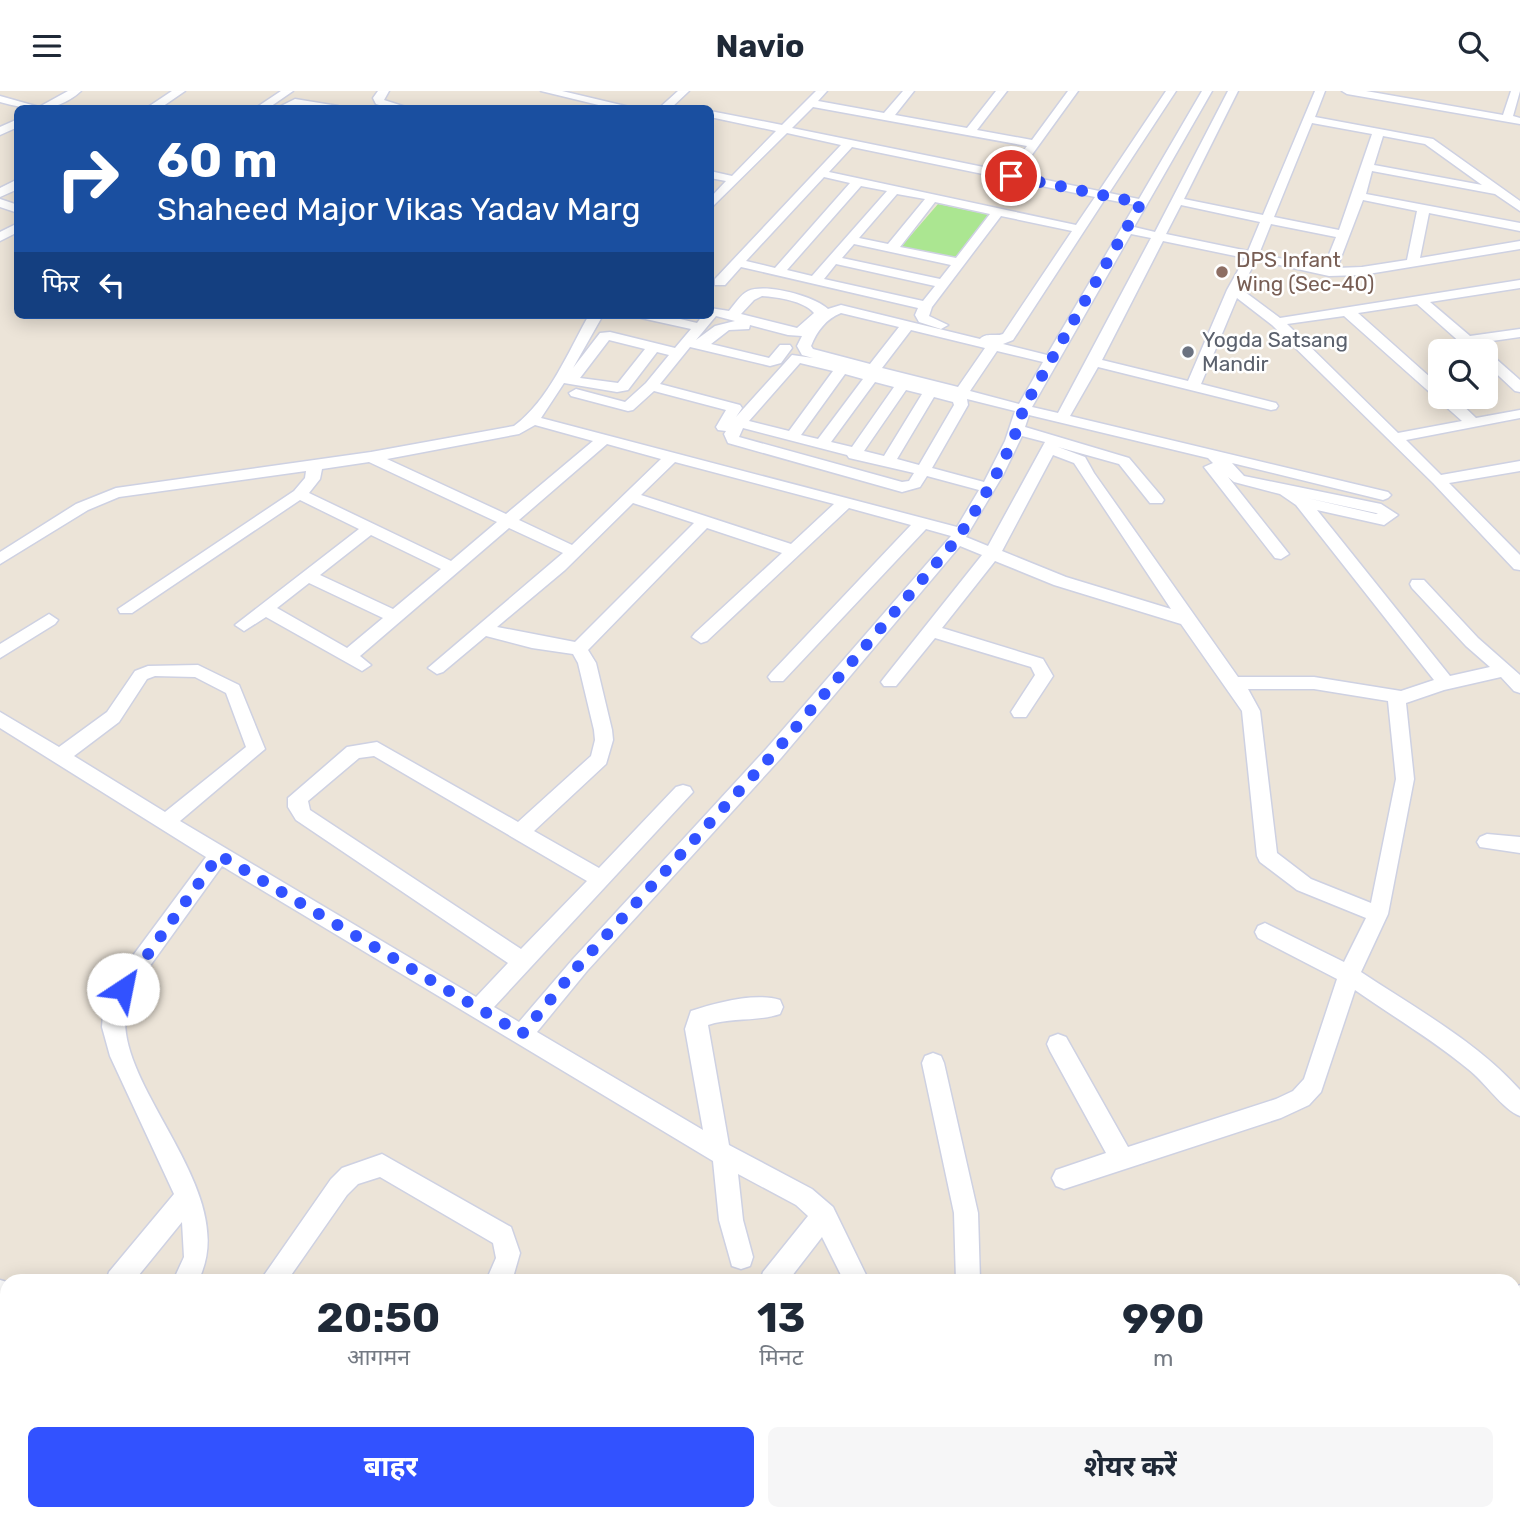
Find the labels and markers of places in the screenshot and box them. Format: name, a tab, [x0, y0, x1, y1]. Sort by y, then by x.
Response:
pin	[981, 146, 1041, 206]
place label: DPS Infant Wing (Sec-40)	[1236, 247, 1374, 296]
marker: DPS Infant Wing (Sec-40)	[1214, 264, 1230, 280]
place label: Yogda Satsang Mandir	[1202, 327, 1348, 376]
marker: Yogda Satsang Mandir	[1180, 344, 1196, 360]

